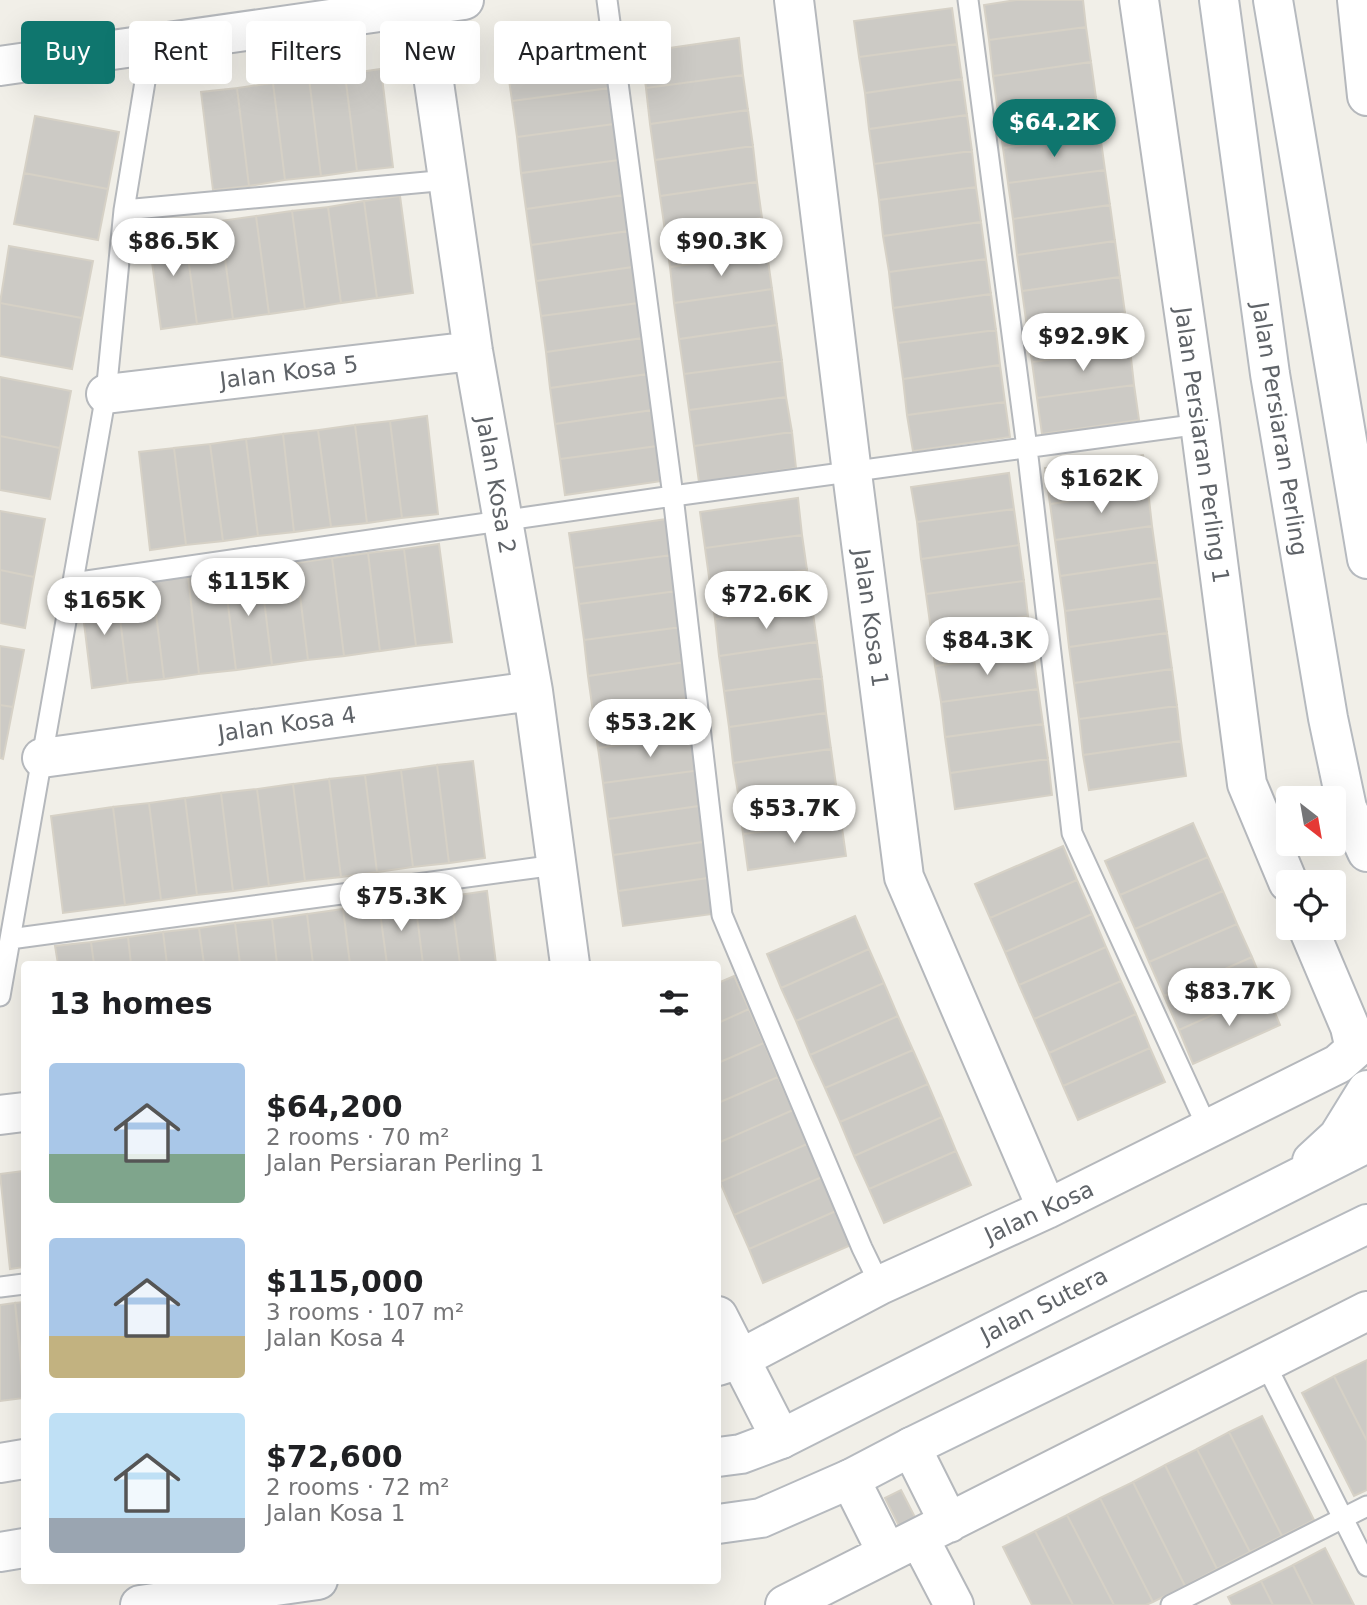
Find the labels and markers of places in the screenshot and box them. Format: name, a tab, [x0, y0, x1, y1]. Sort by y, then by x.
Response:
pin: $64.2K	[997, 100, 1111, 159]
pin: $86.5K	[116, 218, 230, 278]
pin: $90.3K	[664, 218, 778, 278]
pin: $92.9K	[1026, 314, 1140, 373]
pin: $162K	[1052, 456, 1150, 515]
pin: $115K	[199, 558, 297, 618]
pin: $72.6K	[709, 572, 823, 631]
pin: $165K	[55, 578, 153, 637]
pin: $84.3K	[930, 618, 1044, 677]
pin: $53.2K	[593, 700, 707, 759]
pin: $53.7K	[737, 786, 851, 845]
pin: $75.3K	[344, 874, 458, 933]
pin: $83.7K	[1172, 968, 1286, 1028]

